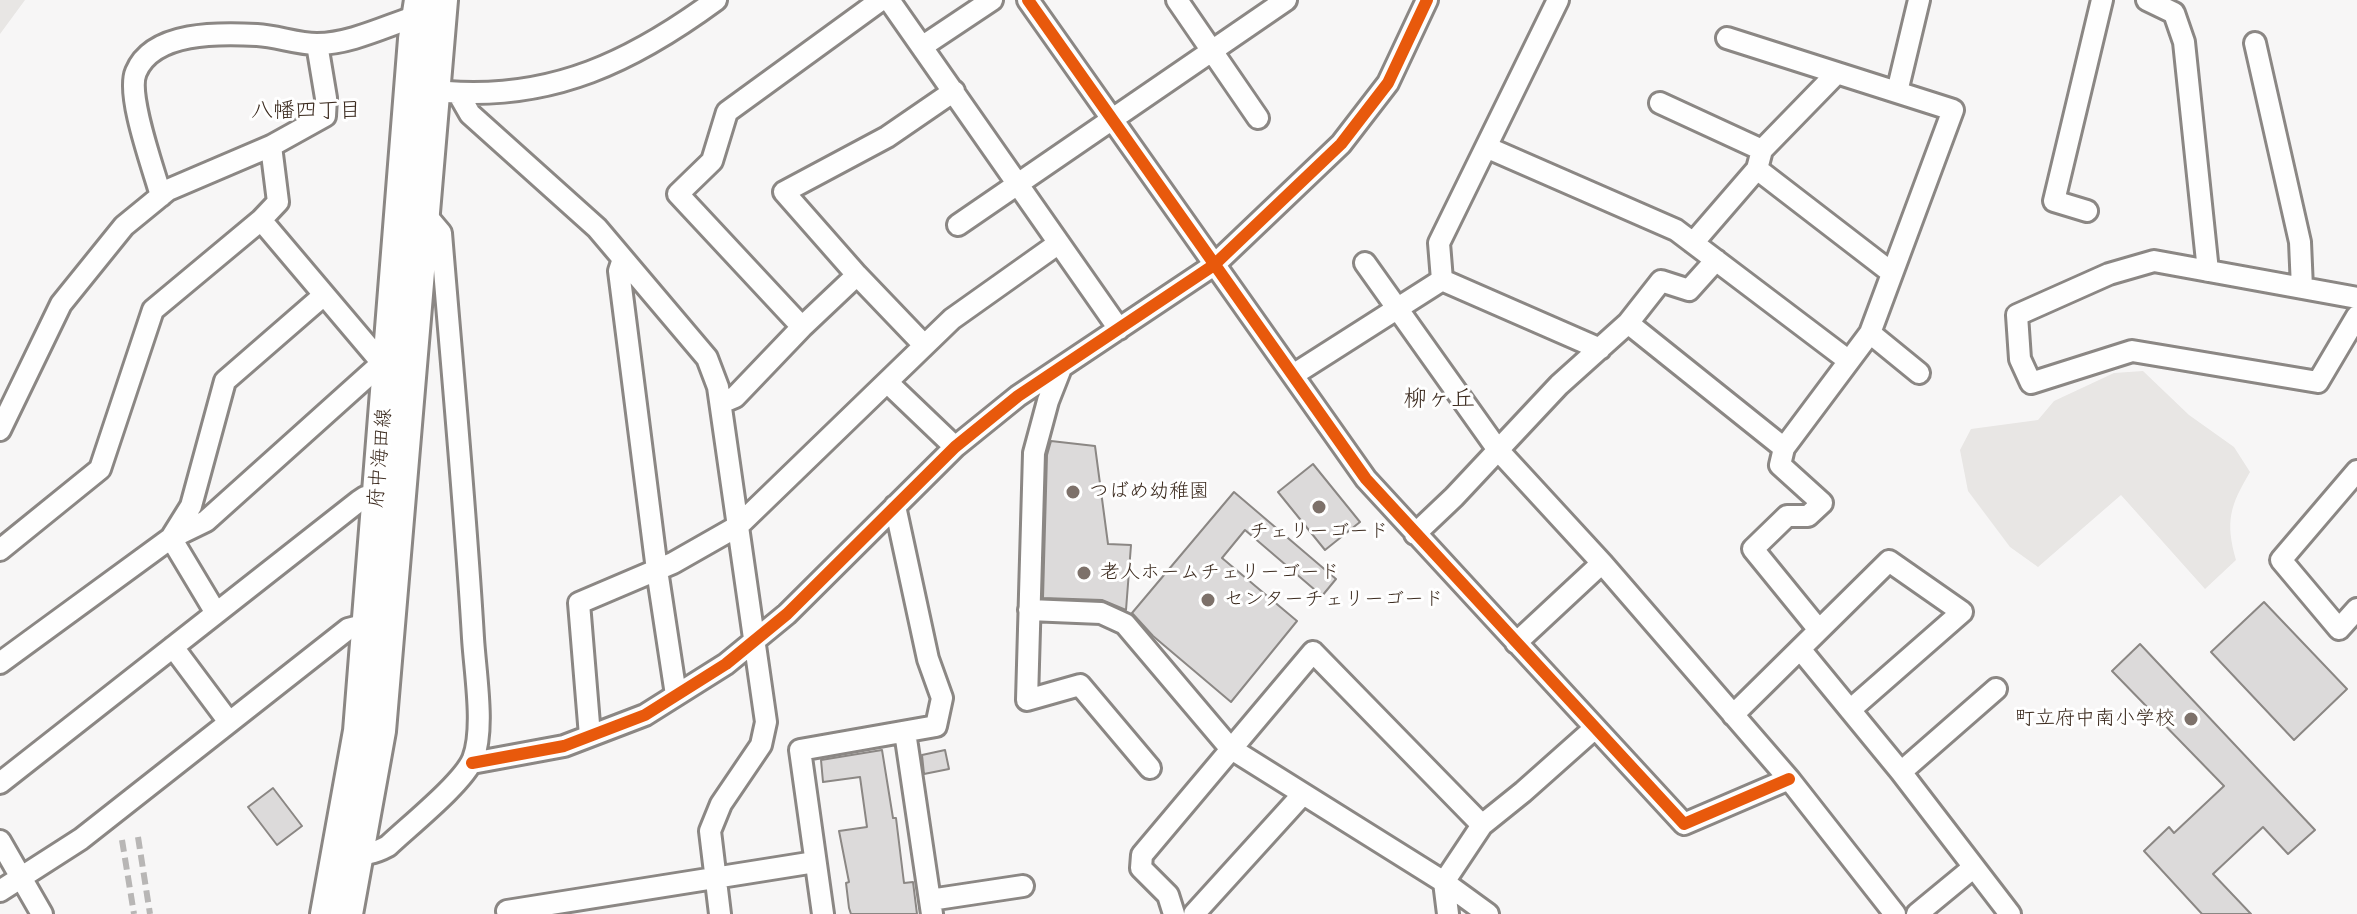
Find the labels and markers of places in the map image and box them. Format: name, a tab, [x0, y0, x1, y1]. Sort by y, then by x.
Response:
place label: つばめ幼稚園	[1089, 480, 1209, 504]
marker: つばめ幼稚園	[1064, 483, 1082, 501]
marker: チェリーゴード	[1310, 498, 1328, 516]
place label: チェリーゴード	[1249, 520, 1389, 544]
place label: 老人ホームチェリーゴード	[1100, 561, 1340, 585]
marker: 老人ホームチェリーゴード	[1075, 564, 1093, 582]
place label: センターチェリーゴード	[1224, 588, 1444, 612]
marker: センターチェリーゴード	[1199, 591, 1217, 609]
place label: 町立府中南小学校	[2015, 707, 2175, 731]
marker: 町立府中南小学校	[2182, 710, 2200, 728]

